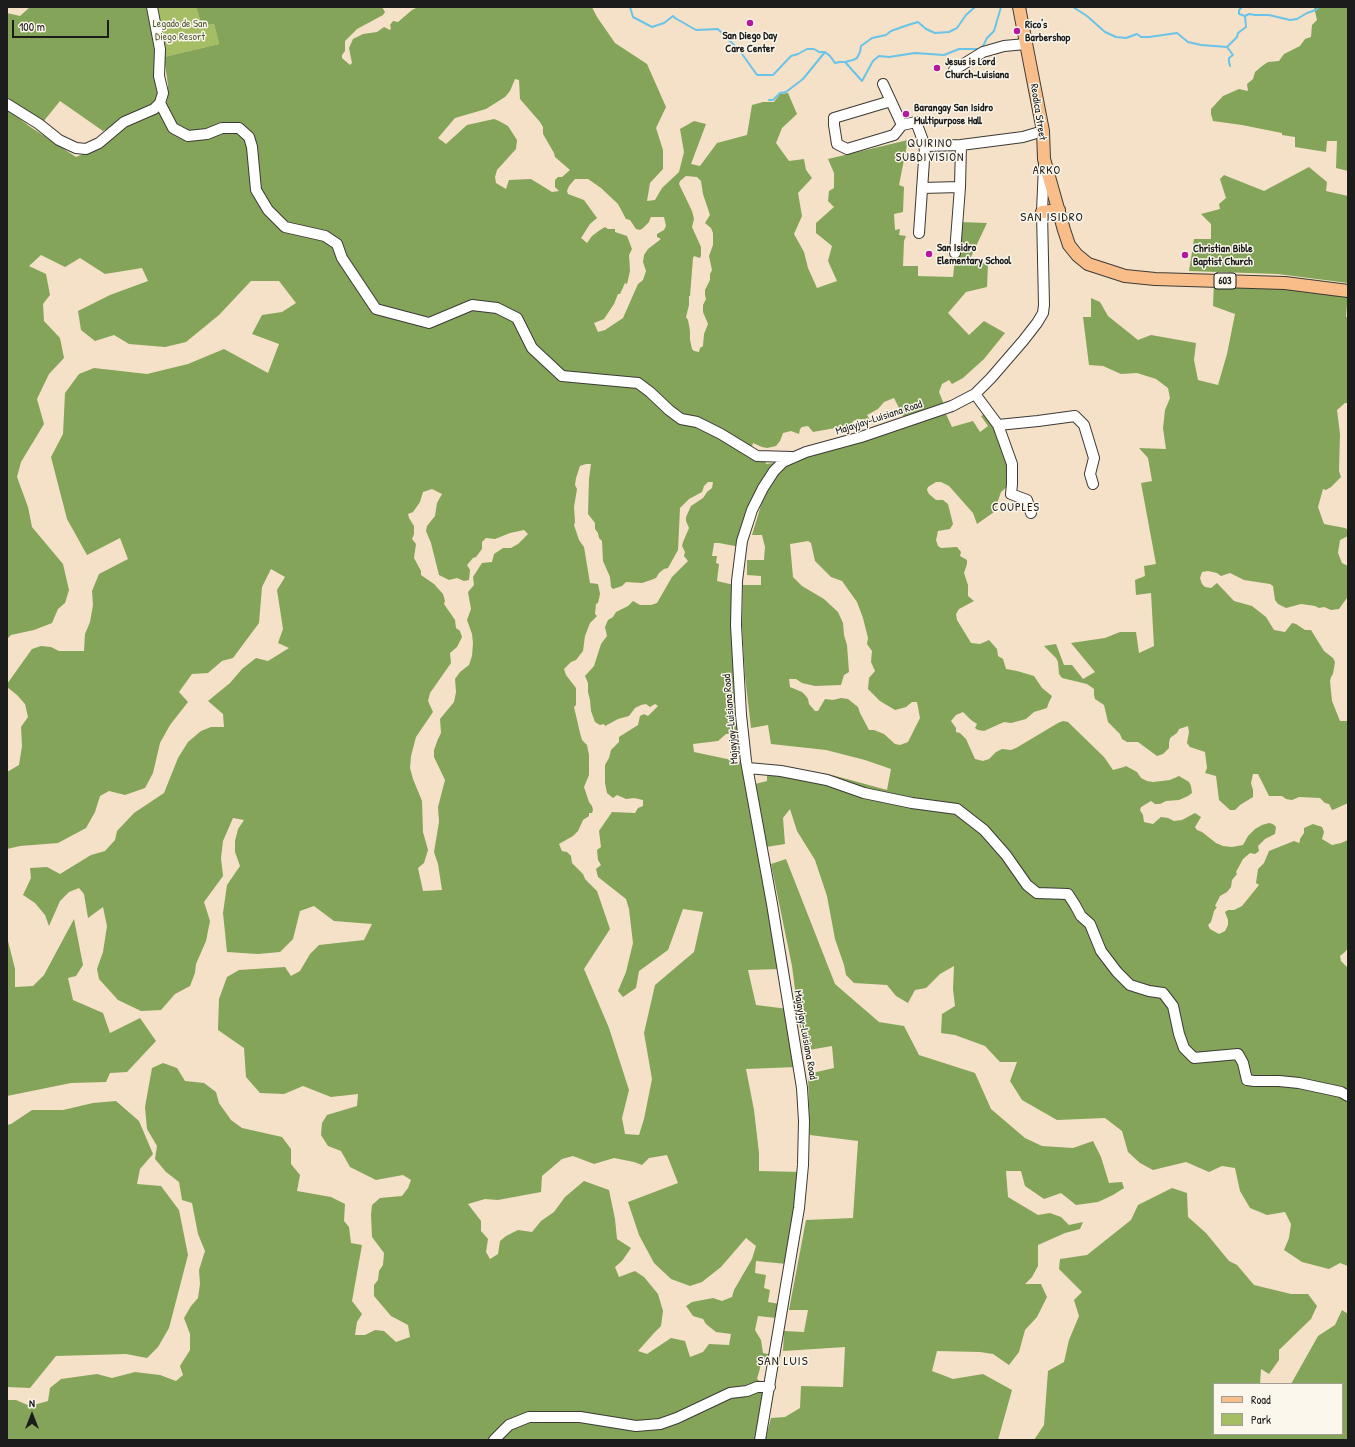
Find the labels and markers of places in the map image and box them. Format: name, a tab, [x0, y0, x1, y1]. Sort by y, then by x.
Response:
marker: San Diego Day Care Center	[745, 18, 755, 28]
place label: Rico's Barbershop	[1025, 18, 1070, 44]
marker: Rico's Barbershop	[1012, 26, 1022, 36]
place label: San Diego Day Care Center	[723, 29, 777, 55]
place label: Jesus is Lord Church-Luisiana	[945, 55, 1009, 81]
marker: Jesus is Lord Church-Luisiana	[932, 63, 942, 73]
place label: Barangay San Isidro Multipurpose Hall	[914, 101, 993, 127]
marker: Barangay San Isidro Multipurpose Hall	[901, 109, 911, 119]
place label: San Isidro Elementary School	[937, 241, 1011, 267]
place label: Christian Bible Baptist Church	[1193, 242, 1253, 268]
marker: San Isidro Elementary School	[924, 249, 934, 259]
marker: Christian Bible Baptist Church	[1180, 250, 1190, 260]

